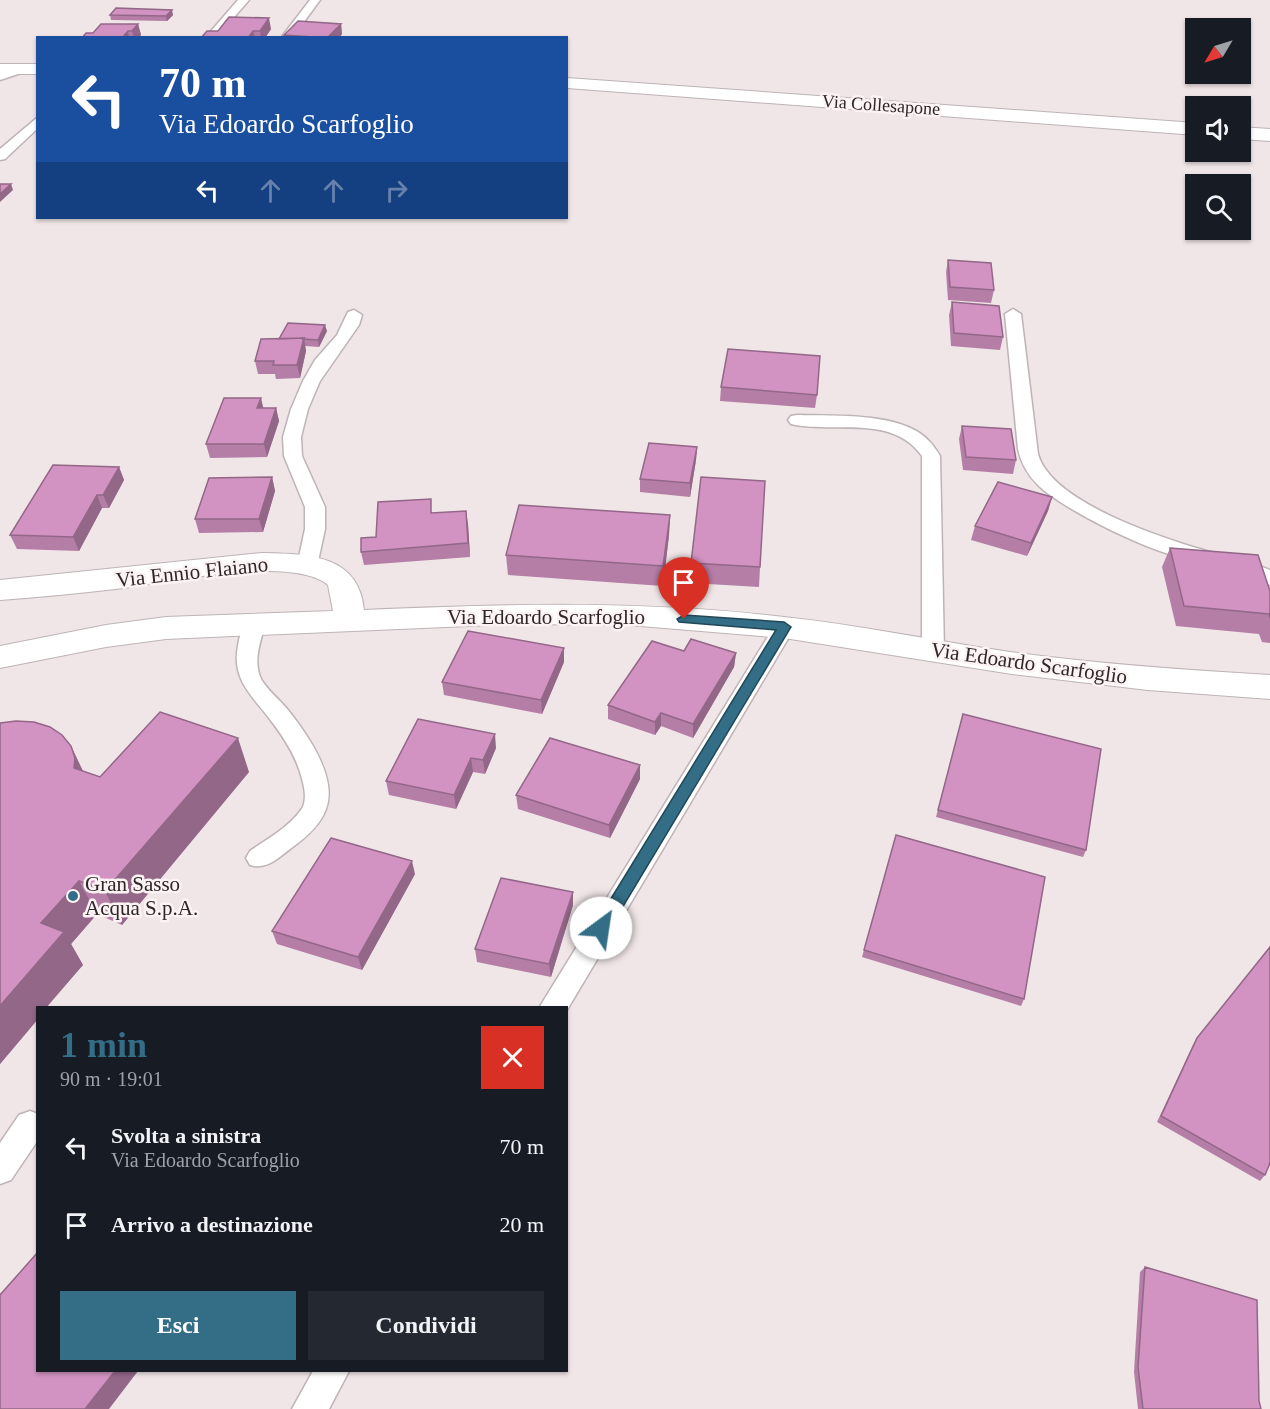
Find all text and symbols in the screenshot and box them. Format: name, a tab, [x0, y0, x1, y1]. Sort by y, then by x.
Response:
north arrow	[1185, 18, 1251, 84]
map controls	[1185, 18, 1251, 240]
icon: left	[60, 60, 138, 138]
text: 70 m	[159, 60, 247, 106]
street label: Via Collesapone	[821, 91, 941, 119]
button: sound	[1185, 96, 1251, 162]
text: Via Edoardo Scarfoglio	[159, 109, 414, 139]
icon: left	[191, 174, 224, 207]
icon: ahead	[254, 174, 287, 207]
icon: ahead	[317, 174, 350, 207]
icon: right	[380, 174, 413, 207]
button: search	[1185, 174, 1251, 240]
street label: Via Ennio Flaiano	[115, 552, 269, 592]
pin	[658, 557, 709, 619]
icon: arrive	[667, 566, 700, 599]
street label: Via Edoardo Scarfoglio	[447, 605, 645, 629]
street label: Via Edoardo Scarfoglio	[929, 637, 1129, 689]
place label: Gran Sasso Acqua S.p.A.	[85, 872, 198, 920]
marker: Gran Sasso Acqua S.p.A.	[66, 889, 80, 903]
position arrow	[569, 896, 633, 960]
text: 1 min	[60, 1025, 147, 1065]
button: close	[481, 1026, 544, 1089]
text: 90 m · 19:01	[60, 1068, 163, 1090]
text: Svolta a sinistra	[111, 1123, 261, 1148]
icon: left	[60, 1131, 93, 1164]
text: 70 m	[499, 1134, 544, 1159]
text: Via Edoardo Scarfoglio	[111, 1149, 300, 1171]
icon: arrive	[60, 1209, 93, 1242]
text: Arrivo a destinazione	[111, 1212, 313, 1237]
text: 20 m	[499, 1212, 544, 1237]
button: Esci	[60, 1291, 296, 1360]
button: Condividi	[308, 1291, 544, 1360]

